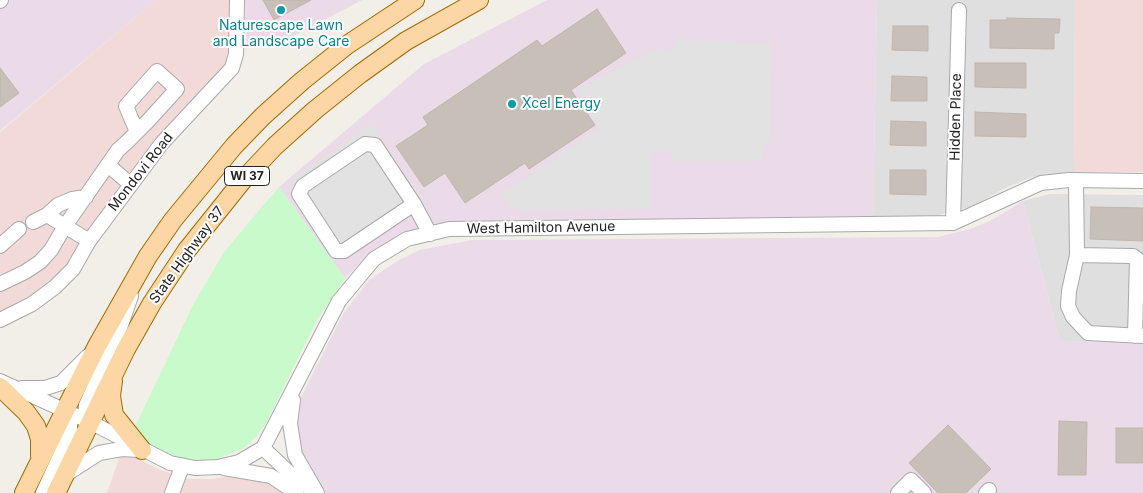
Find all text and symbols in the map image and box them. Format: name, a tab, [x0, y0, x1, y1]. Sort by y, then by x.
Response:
marker: Naturescape Lawn and Landscape Care	[275, 4, 287, 16]
place label: Naturescape Lawn and Landscape Care	[213, 18, 349, 50]
street label: Hidden Place	[947, 73, 965, 161]
place label: Xcel Energy	[522, 96, 601, 112]
marker: Xcel Energy	[506, 98, 518, 110]
street label: Mondovi Road	[105, 129, 177, 215]
road number: WI 37	[224, 167, 270, 186]
street label: State Highway 37	[146, 203, 228, 307]
street label: West Hamilton Avenue	[466, 218, 616, 238]

